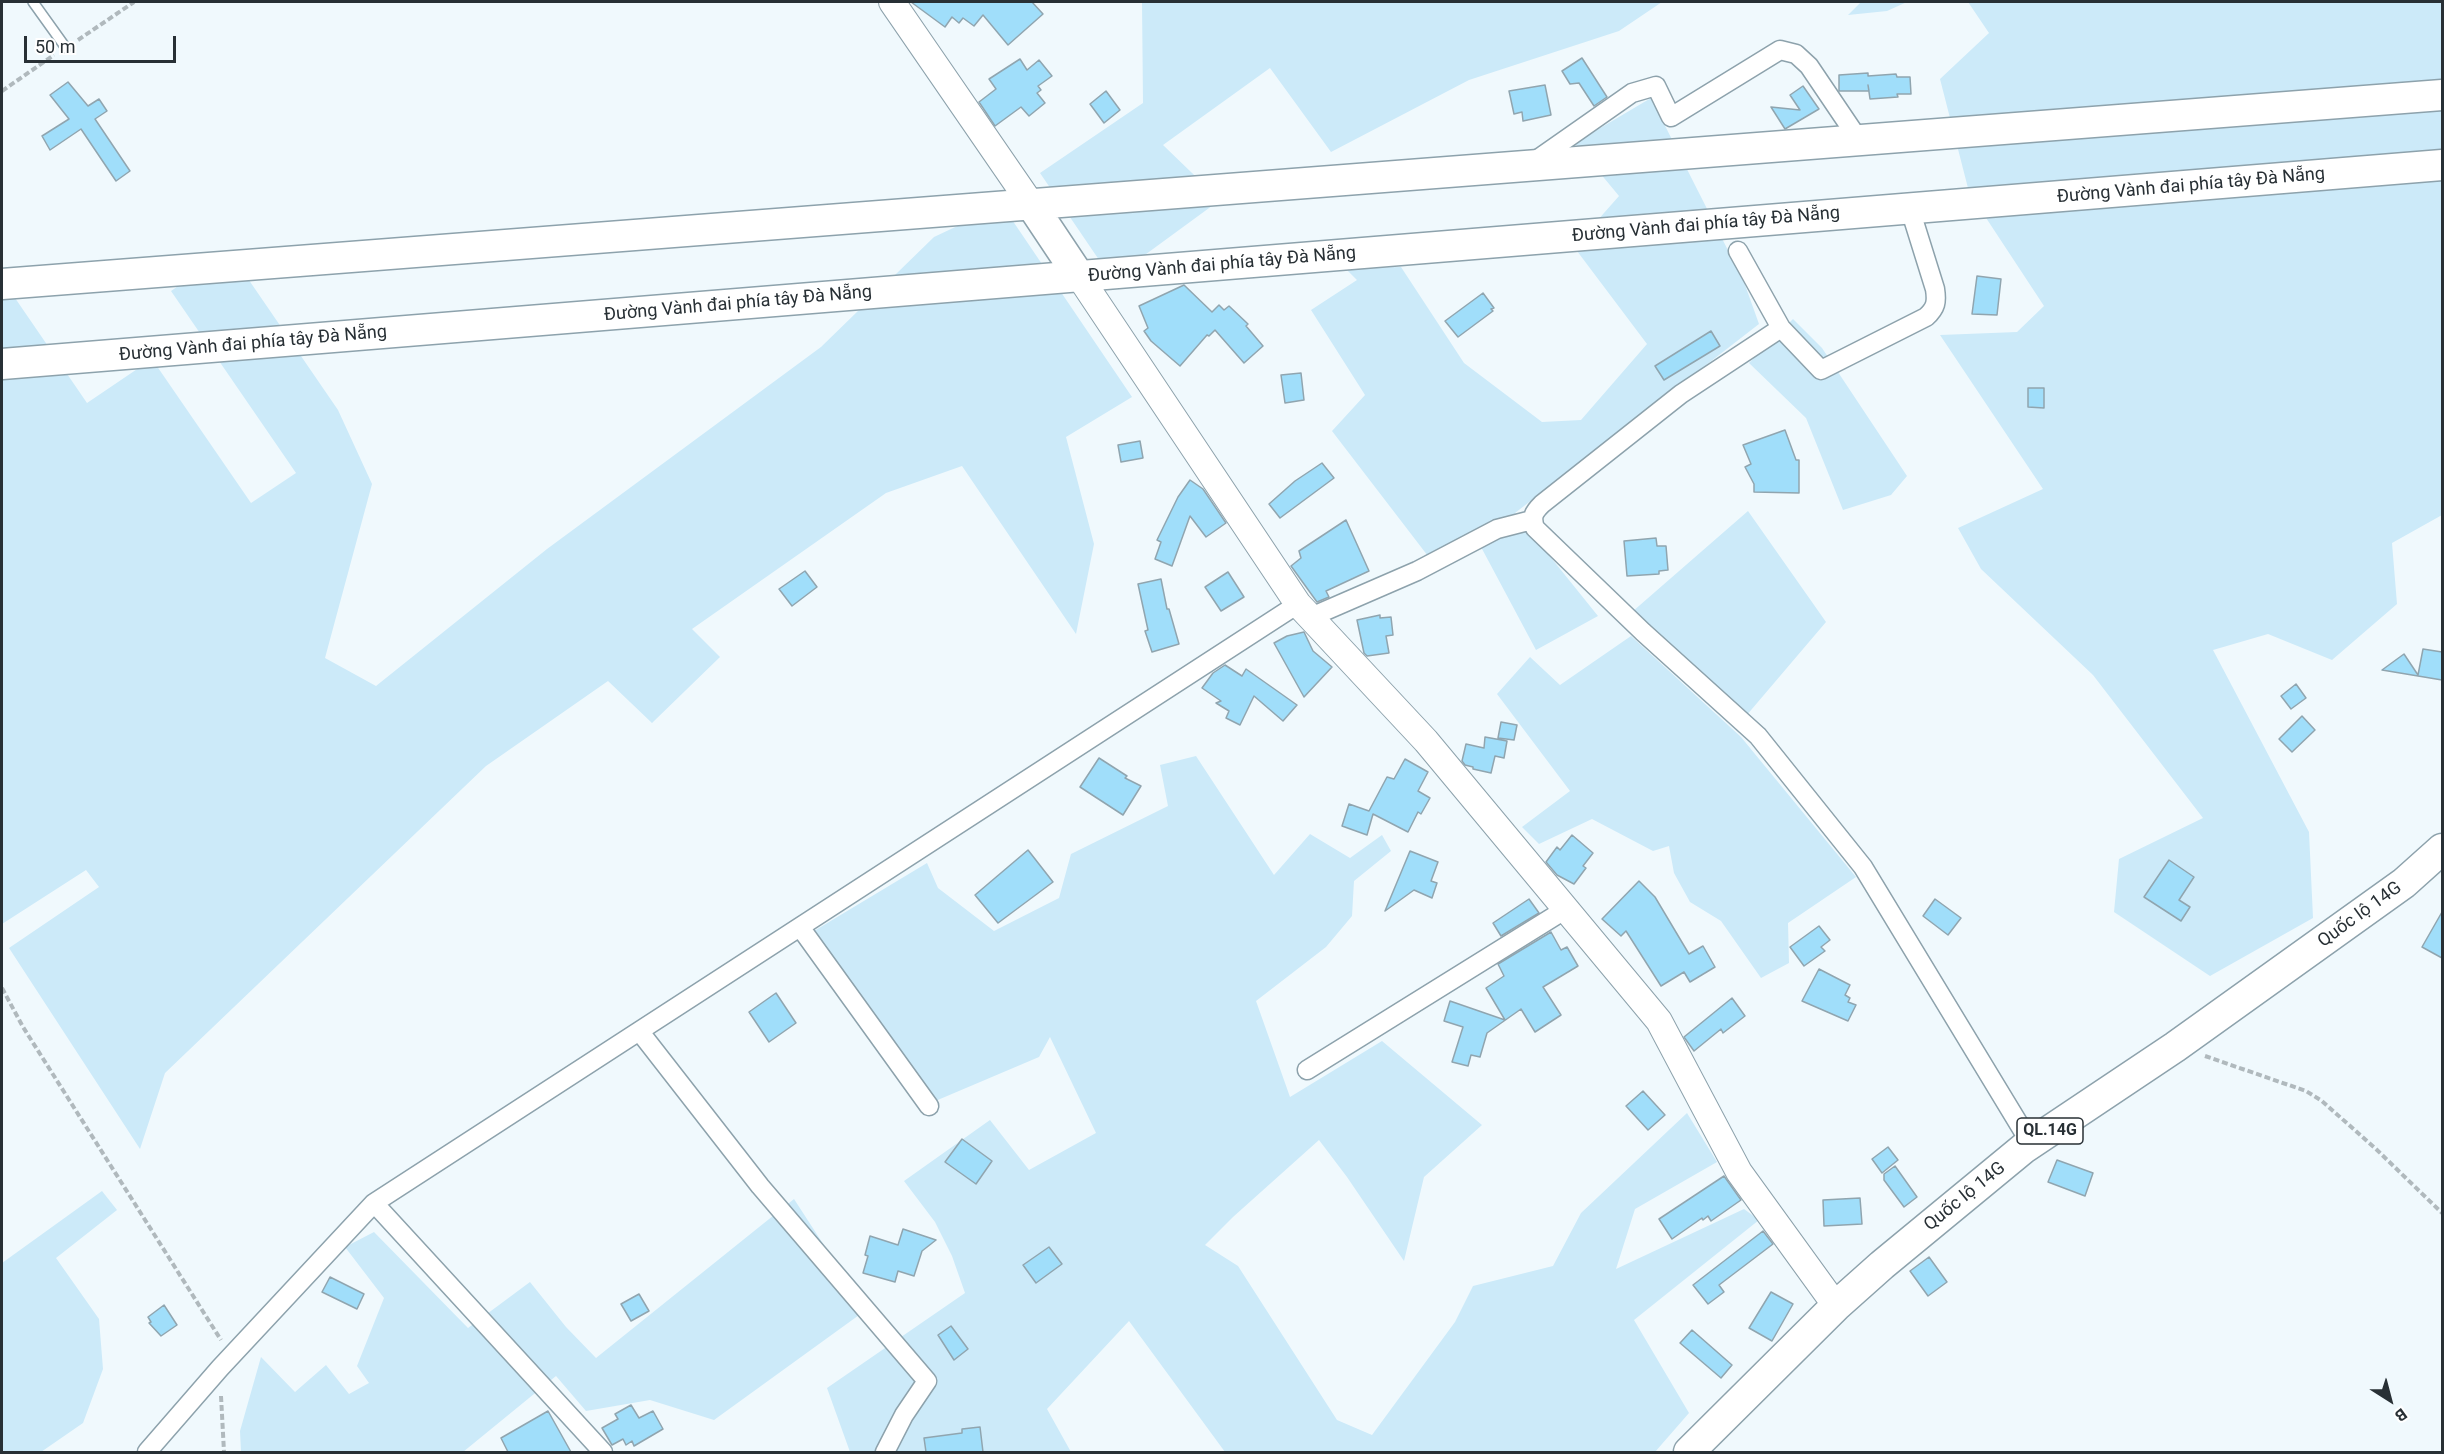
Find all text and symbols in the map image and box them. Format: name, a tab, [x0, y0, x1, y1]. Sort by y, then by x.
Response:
scale bar	[27, 24, 178, 62]
text: 50 m	[35, 36, 75, 57]
street label: Đường Vành đai phía tây Đà Nẵng	[2056, 164, 2326, 208]
street label: Đường Vành đai phía tây Đà Nẵng	[1571, 203, 1841, 247]
street label: Đường Vành đai phía tây Đà Nẵng	[1087, 243, 1357, 287]
street label: Đường Vành đai phía tây Đà Nẵng	[603, 282, 873, 326]
street label: Đường Vành đai phía tây Đà Nẵng	[118, 322, 388, 366]
street label: Quốc lộ 14G	[2314, 877, 2406, 953]
road number: QL.14G	[2017, 1118, 2083, 1144]
street label: Quốc lộ 14G	[1920, 1158, 2010, 1236]
north arrow	[2360, 1370, 2420, 1430]
text: B	[2391, 1404, 2411, 1426]

